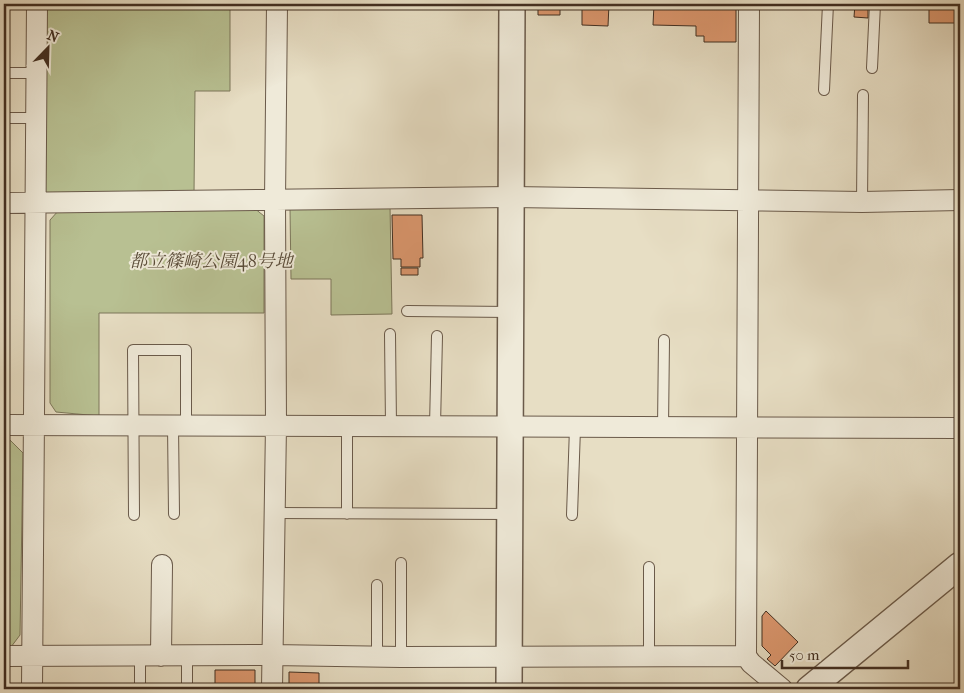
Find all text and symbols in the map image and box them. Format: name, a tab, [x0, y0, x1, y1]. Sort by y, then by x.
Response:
north arrow	[22, 22, 72, 72]
text: N	[45, 27, 61, 47]
park label: 都立篠崎公園48号地	[129, 251, 295, 272]
scale bar	[782, 638, 908, 670]
text: 50 m	[789, 646, 820, 664]

